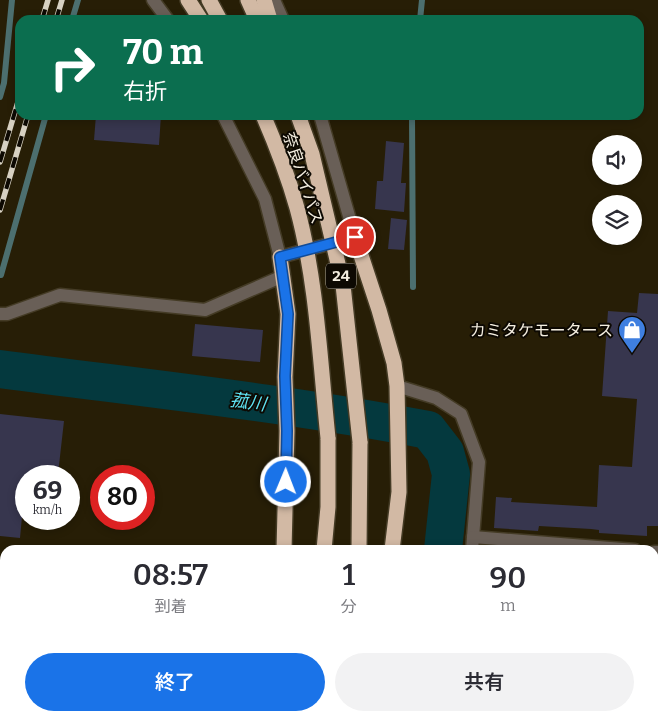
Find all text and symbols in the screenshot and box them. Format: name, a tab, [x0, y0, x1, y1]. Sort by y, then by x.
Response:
text: 70 m	[123, 31, 203, 73]
icon: right	[40, 35, 105, 100]
text: 右折	[123, 78, 167, 105]
street label: 奈良バイパス	[279, 130, 327, 226]
map controls	[592, 135, 642, 245]
button: sound	[592, 135, 642, 185]
button: layers	[592, 195, 642, 245]
pin	[334, 216, 376, 258]
icon: arrive	[341, 223, 369, 251]
road number: 24	[326, 264, 356, 288]
shop icon: カミタケモータース	[617, 315, 647, 354]
place label: カミタケモータース	[470, 321, 613, 340]
water label: 菰川	[229, 389, 269, 416]
position arrow	[259, 455, 311, 507]
speed limit sign: 80	[90, 465, 155, 530]
text: 69	[33, 476, 62, 506]
text: km/h	[33, 503, 62, 517]
text: 08:57	[133, 557, 208, 593]
text: 1	[342, 557, 355, 593]
text: 90	[490, 560, 526, 596]
text: m	[500, 596, 516, 615]
text: 到着	[154, 597, 186, 616]
text: 分	[341, 597, 357, 616]
button: 終了	[25, 653, 325, 711]
button: 共有	[335, 653, 634, 711]

